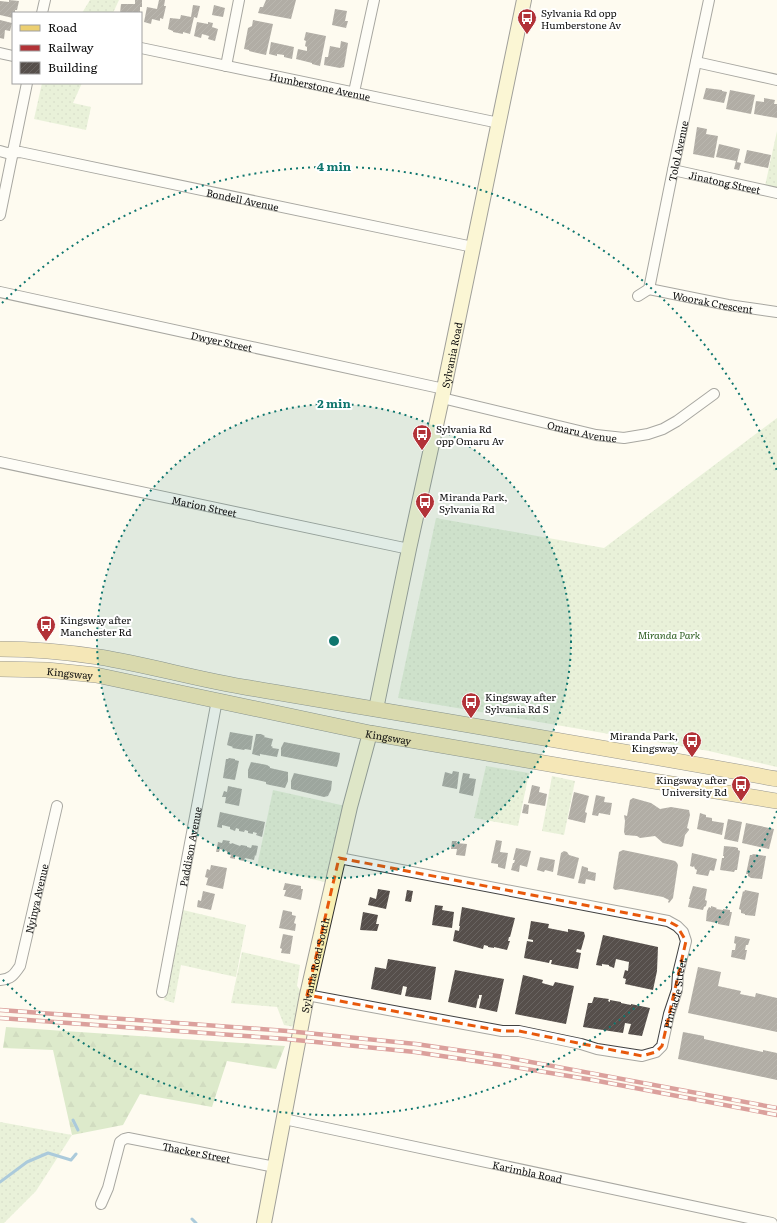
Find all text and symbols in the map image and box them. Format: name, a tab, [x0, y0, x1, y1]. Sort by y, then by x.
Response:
place label: Sylvania Rd opp Humberstone Av	[541, 5, 621, 32]
bus stop icon: Sylvania Rd opp Humberstone Av	[516, 7, 538, 35]
legend	[12, 12, 142, 84]
text: Road	[48, 18, 78, 36]
text: Railway	[48, 38, 94, 56]
text: Building	[48, 58, 98, 76]
street label: Humberstone Avenue	[268, 68, 372, 103]
street label: Tolol Avenue	[663, 119, 691, 183]
text: 4 min	[317, 157, 352, 175]
street label: Jinatong Street	[687, 166, 762, 197]
street label: Bondell Avenue	[205, 184, 281, 214]
street label: Woorak Crescent	[671, 286, 754, 316]
street label: Sylvania Road	[437, 321, 465, 389]
street label: Dwyer Street	[190, 326, 254, 354]
text: 2 min	[317, 394, 351, 412]
street label: Omaru Avenue	[546, 416, 618, 445]
place label: Sylvania Rd opp Omaru Av	[436, 421, 504, 448]
bus stop icon: Sylvania Rd opp Omaru Av	[411, 423, 433, 451]
place label: Miranda Park, Sylvania Rd	[439, 489, 508, 516]
street label: Marion Street	[170, 491, 238, 520]
bus stop icon: Miranda Park, Sylvania Rd	[414, 491, 436, 519]
place label: Kingsway after Manchester Rd	[60, 612, 132, 639]
bus stop icon: Kingsway after Manchester Rd	[35, 614, 57, 642]
park label: Miranda Park	[638, 627, 701, 642]
centre of rings	[327, 634, 341, 648]
street label: Kingsway	[46, 663, 94, 682]
place label: Kingsway after Sylvania Rd S	[485, 689, 556, 716]
bus stop icon: Kingsway after Sylvania Rd S	[460, 691, 482, 719]
street label: Kingsway	[364, 725, 413, 748]
place label: Miranda Park, Kingsway	[609, 728, 678, 755]
bus stop icon: Miranda Park, Kingsway	[681, 730, 703, 758]
place label: Kingsway after University Rd	[656, 772, 727, 799]
bus stop icon: Kingsway after University Rd	[730, 774, 752, 802]
street label: Paddison Avenue	[175, 805, 204, 888]
street label: Nyinya Avenue	[20, 862, 51, 935]
street label: Sylvania Road South	[296, 915, 332, 1014]
street label: Pinnacle Street	[659, 957, 689, 1030]
street label: Thacker Street	[161, 1137, 232, 1166]
street label: Karimbla Road	[491, 1156, 564, 1186]

